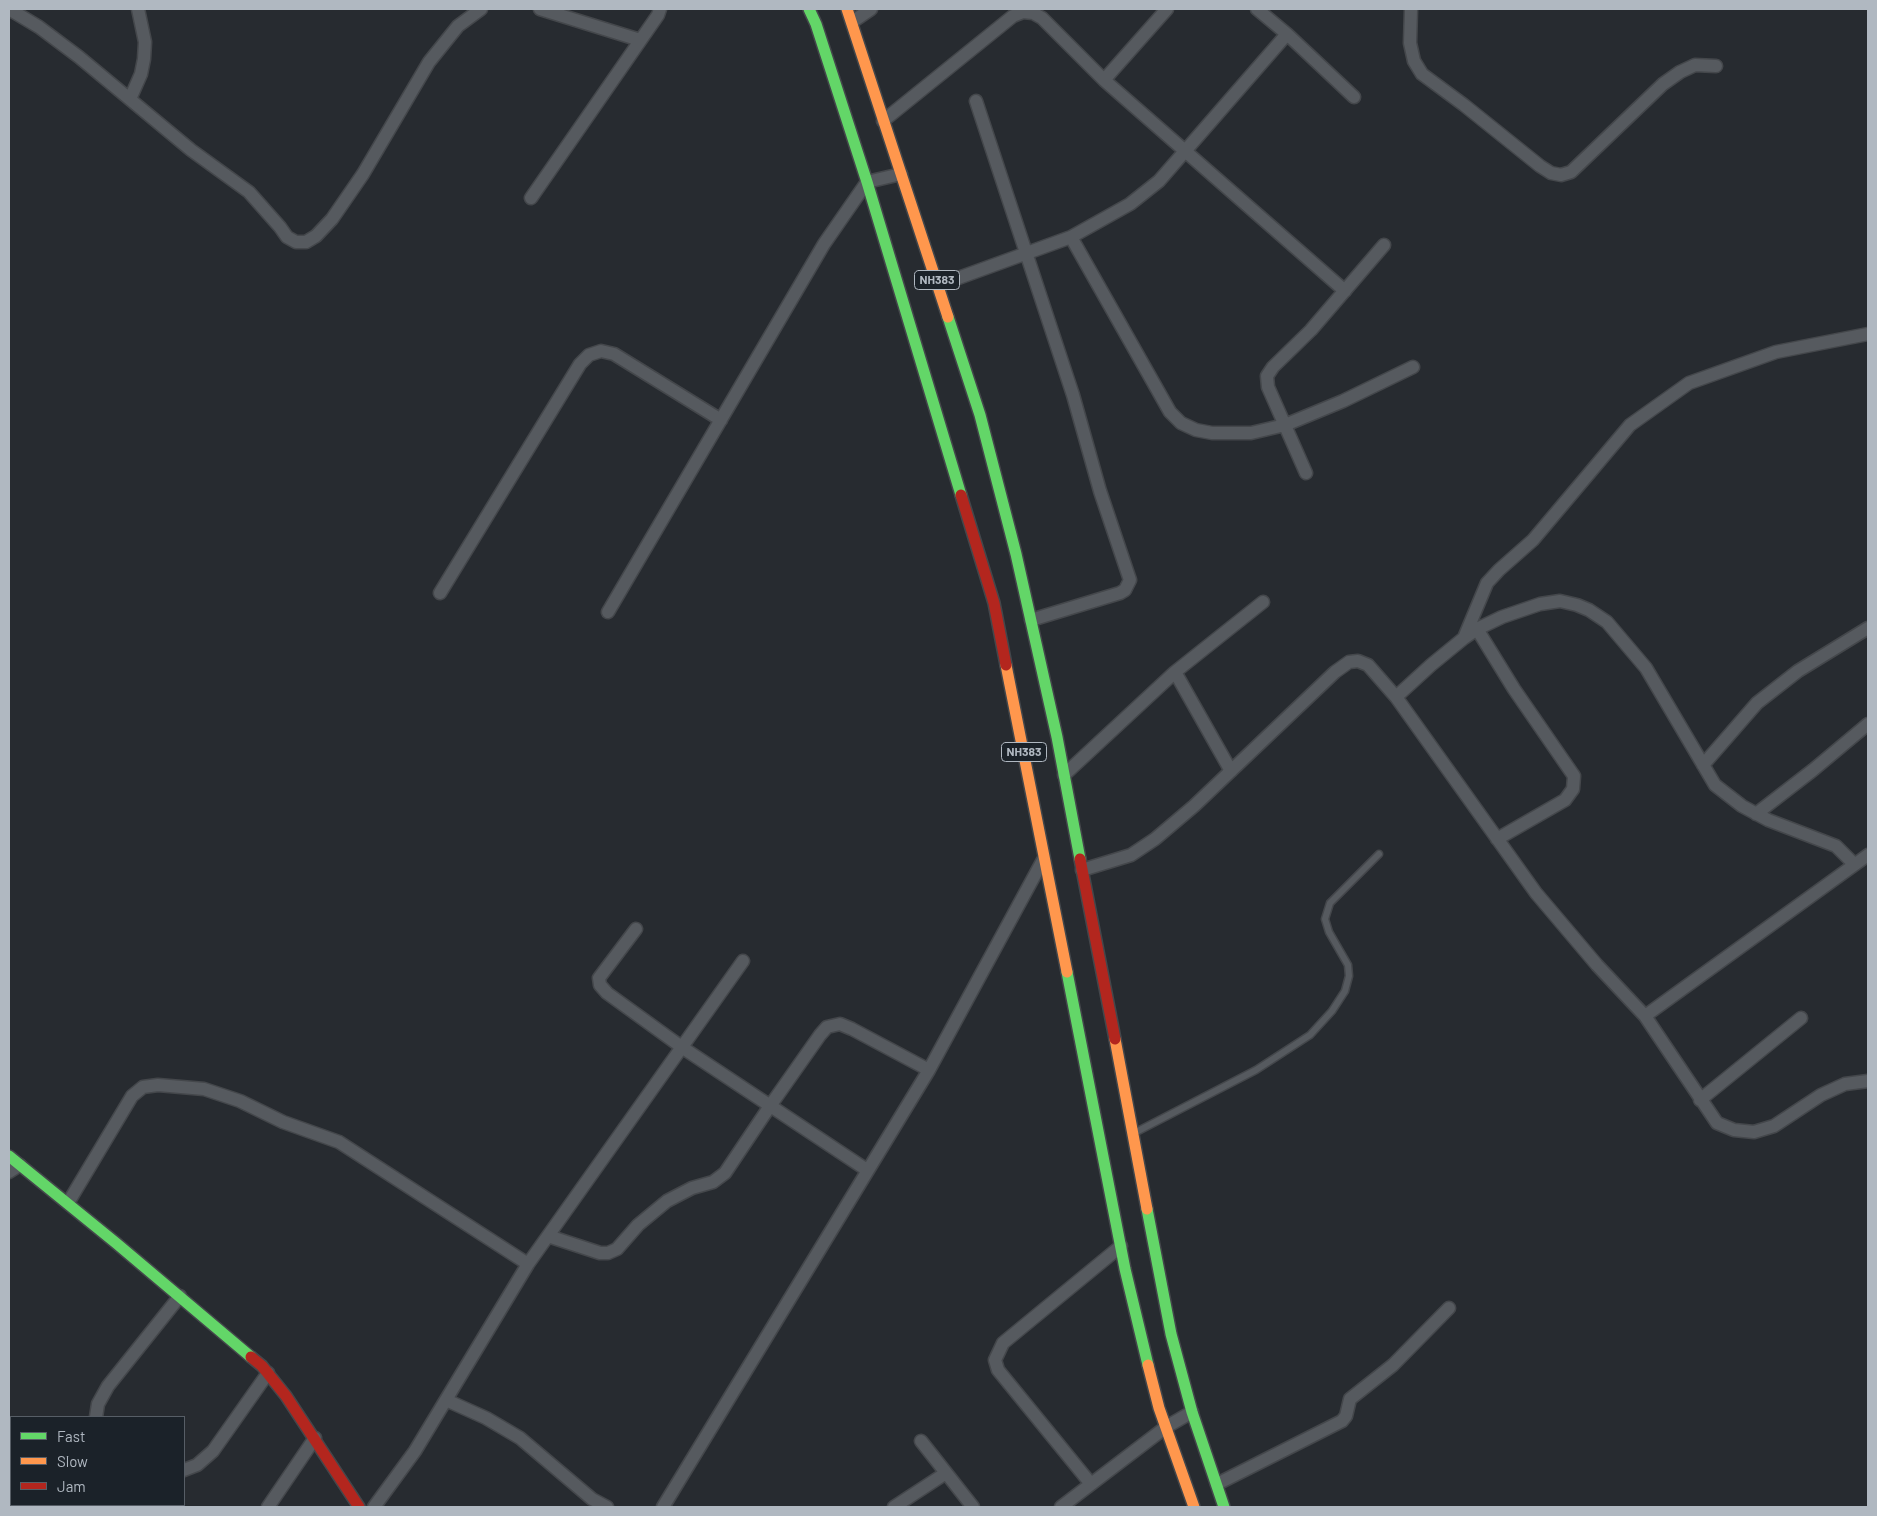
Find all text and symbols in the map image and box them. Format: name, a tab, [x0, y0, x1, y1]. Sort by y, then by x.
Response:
road number: NH383	[914, 270, 960, 290]
road number: NH383	[1002, 742, 1046, 762]
legend	[10, 1416, 185, 1506]
text: Fast	[57, 1427, 85, 1445]
text: Slow	[57, 1452, 88, 1470]
text: Jam	[57, 1477, 86, 1495]

